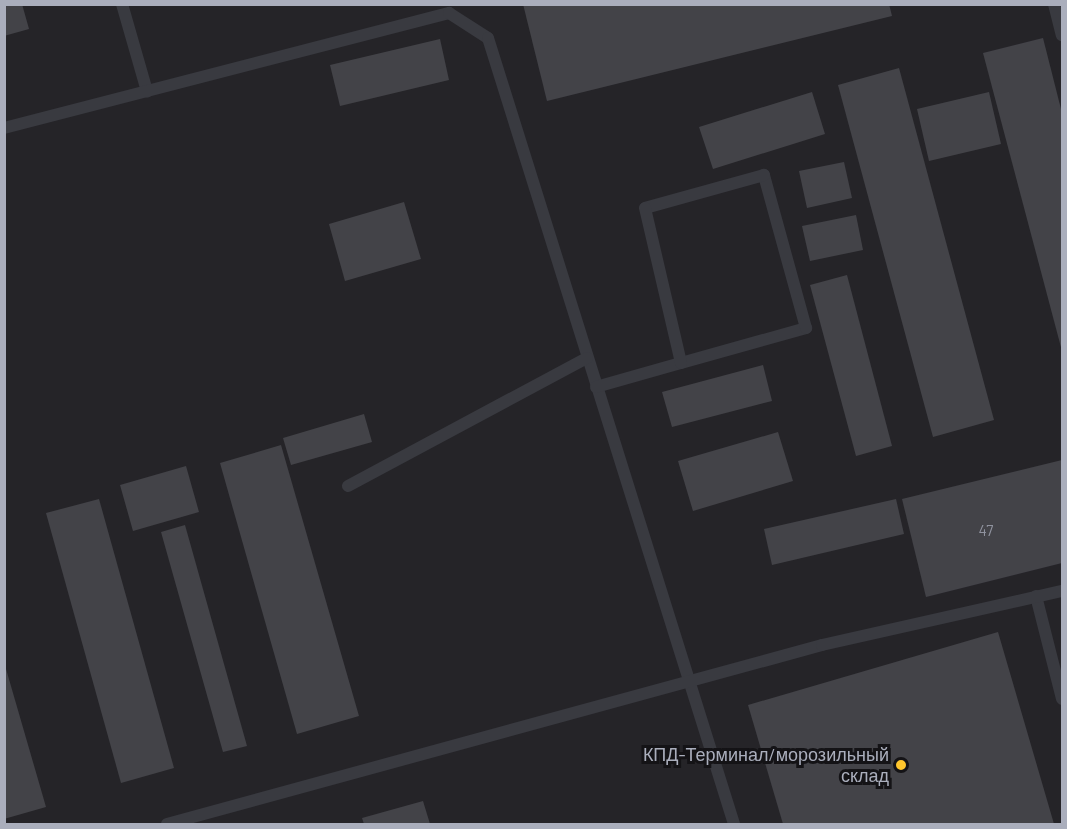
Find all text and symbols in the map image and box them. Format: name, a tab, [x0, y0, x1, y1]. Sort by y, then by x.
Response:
house number: 47	[979, 522, 993, 540]
place label: КПД-Терминал/морозильный склад	[643, 744, 889, 786]
marker: КПД-Терминал/морозильный склад	[894, 758, 908, 772]

